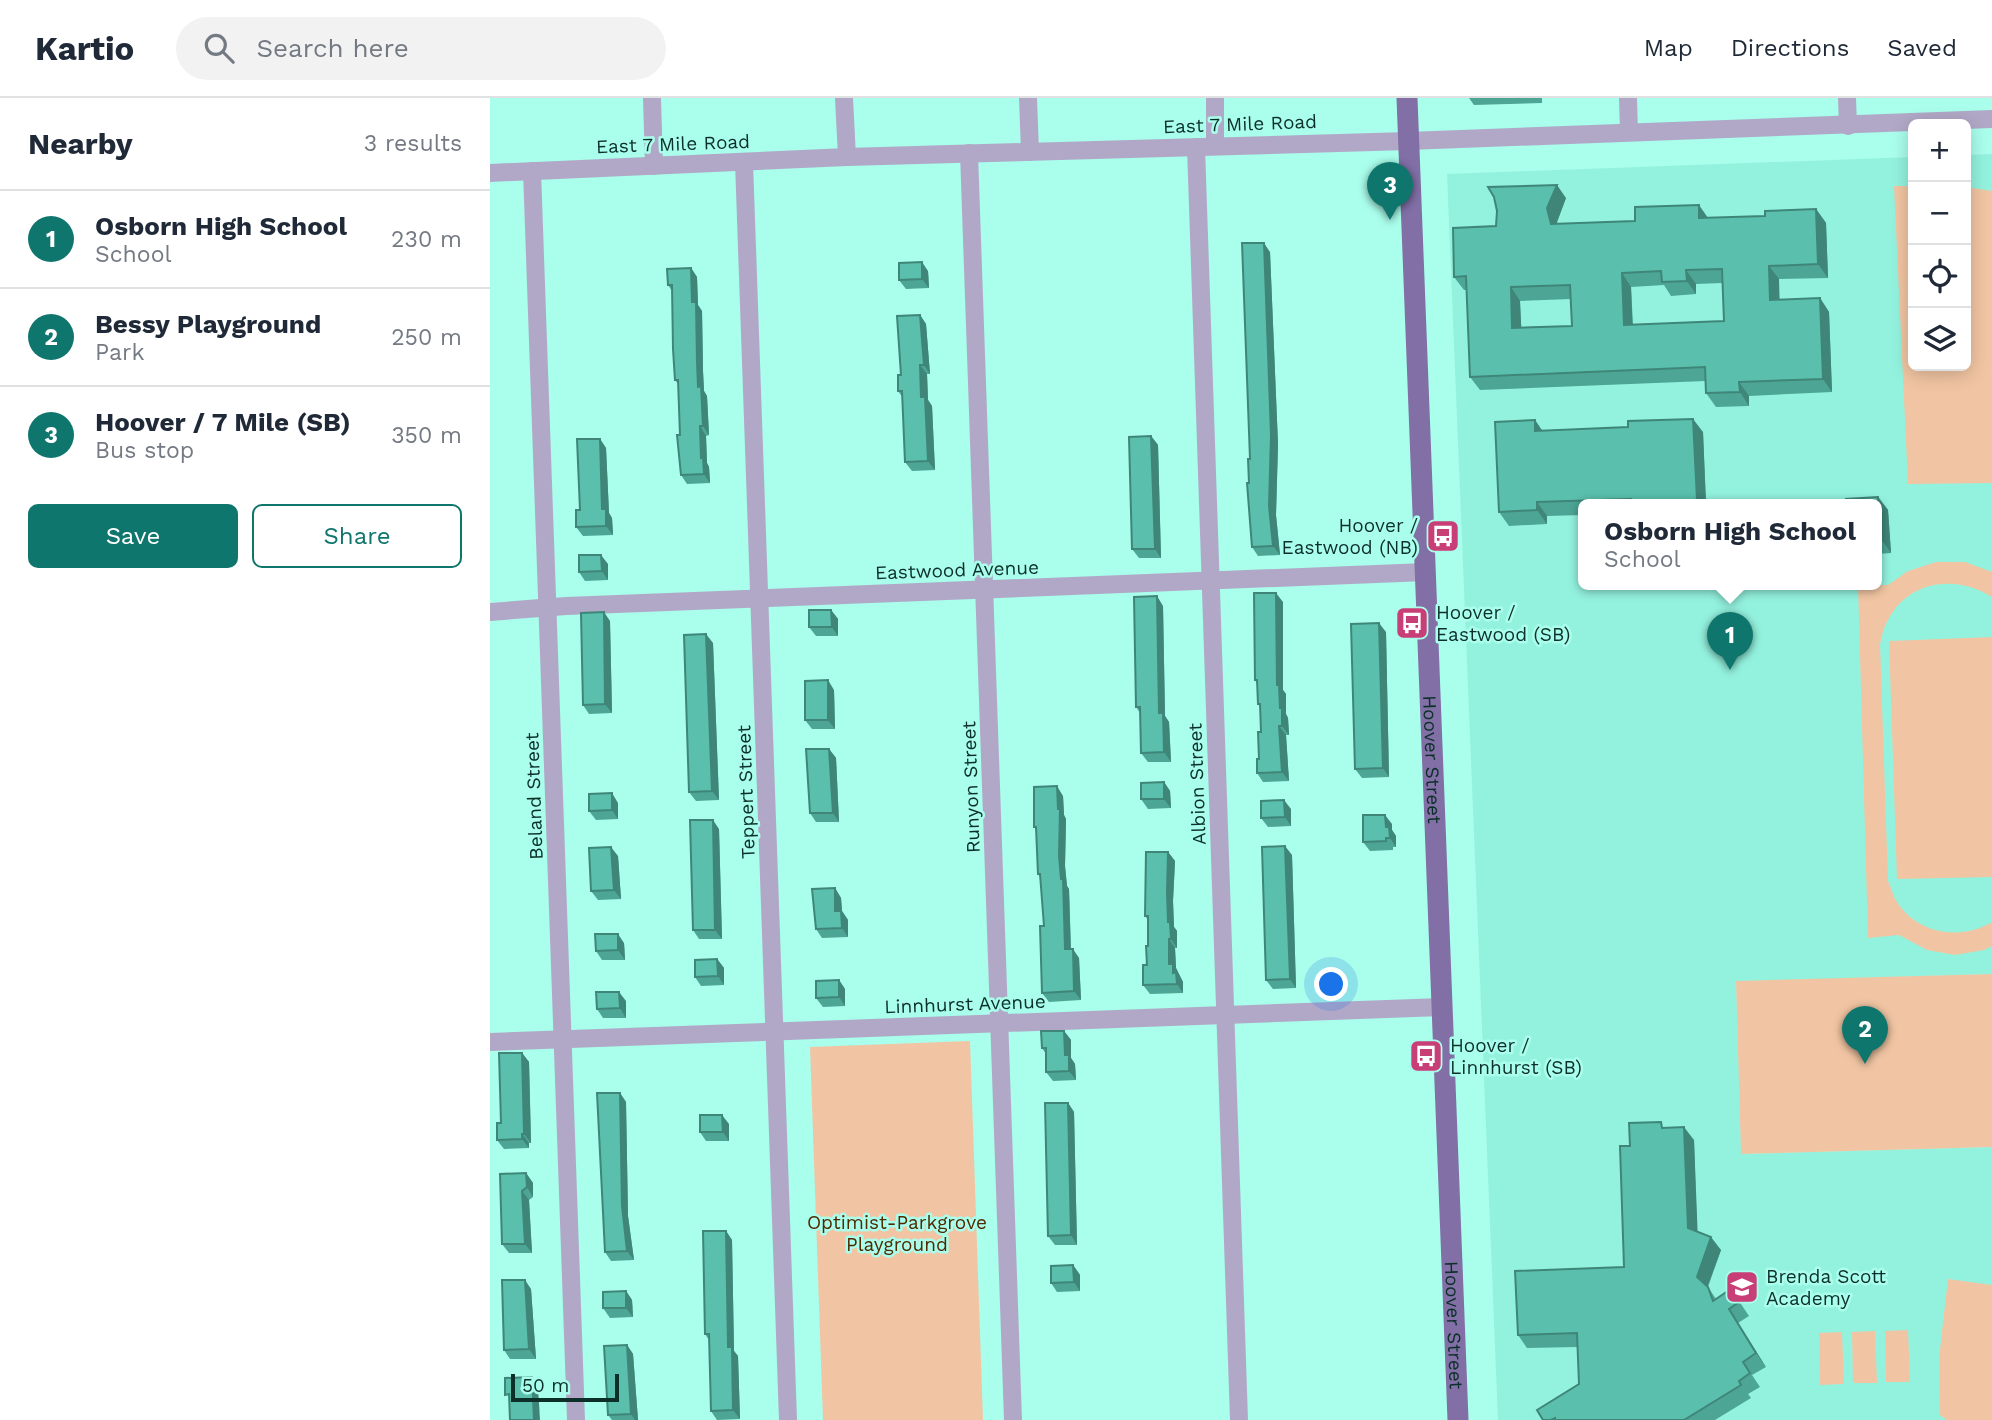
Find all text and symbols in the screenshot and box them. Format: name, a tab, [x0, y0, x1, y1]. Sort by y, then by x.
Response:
search box	[176, 17, 666, 80]
text: Kartio	[35, 29, 134, 68]
icon: search	[200, 29, 238, 67]
text: Search here	[256, 33, 409, 63]
text: Map	[1644, 34, 1693, 62]
text: Directions	[1731, 34, 1849, 62]
text: Saved	[1887, 34, 1957, 62]
street label: East 7 Mile Road	[1163, 110, 1317, 138]
map controls	[1908, 119, 1971, 371]
button: +	[1908, 119, 1971, 182]
text: Nearby	[28, 126, 133, 161]
text: 3 results	[364, 130, 462, 157]
street label: East 7 Mile Road	[596, 130, 750, 158]
pin: 3	[1367, 162, 1413, 220]
button: −	[1908, 182, 1971, 245]
text: Osborn High School	[95, 211, 347, 241]
text: 1	[46, 226, 56, 253]
text: 230 m	[391, 226, 462, 253]
text: School	[95, 241, 172, 268]
button: locate	[1908, 245, 1971, 308]
button: layers	[1908, 308, 1971, 371]
text: Bessy Playground	[95, 309, 321, 339]
text: 2	[44, 324, 58, 351]
text: 250 m	[391, 324, 462, 351]
text: Park	[95, 339, 144, 366]
text: Hoover / 7 Mile (SB)	[95, 407, 351, 437]
text: 3	[44, 422, 58, 449]
text: 350 m	[391, 422, 462, 449]
text: Bus stop	[95, 437, 194, 464]
popup	[1578, 499, 1882, 590]
button: Save	[28, 504, 238, 568]
button: Share	[252, 504, 462, 568]
place label: Hoover / Eastwood (NB)	[1282, 514, 1418, 559]
text: Osborn High School	[1604, 516, 1856, 546]
bus stop icon: Hoover / Eastwood (NB)	[1424, 517, 1462, 555]
text: School	[1604, 546, 1681, 573]
street label: Eastwood Avenue	[875, 556, 1039, 584]
place label: Hoover / Eastwood (SB)	[1436, 601, 1570, 646]
bus stop icon: Hoover / Eastwood (SB)	[1393, 604, 1431, 642]
pin: 1	[1707, 612, 1753, 670]
street label: Hoover Street	[1419, 695, 1446, 824]
street label: Runyon Street	[957, 720, 985, 854]
street label: Albion Street	[1183, 723, 1211, 845]
street label: Teppert Street	[732, 725, 760, 859]
street label: Beland Street	[520, 732, 548, 860]
your location	[1314, 967, 1348, 1001]
street label: Linnhurst Avenue	[884, 990, 1046, 1018]
pin: 2	[1842, 1006, 1888, 1064]
place label: Hoover / Linnhurst (SB)	[1450, 1034, 1582, 1079]
bus stop icon: Hoover / Linnhurst (SB)	[1407, 1037, 1445, 1075]
park label: Optimist-Parkgrove Playground	[807, 1211, 987, 1256]
street label: Hoover Street	[1440, 1260, 1468, 1390]
place label: Brenda Scott Academy	[1766, 1265, 1886, 1310]
school or university icon: Brenda Scott Academy	[1723, 1268, 1761, 1306]
scale bar	[511, 1371, 620, 1403]
text: 50 m	[522, 1374, 569, 1397]

